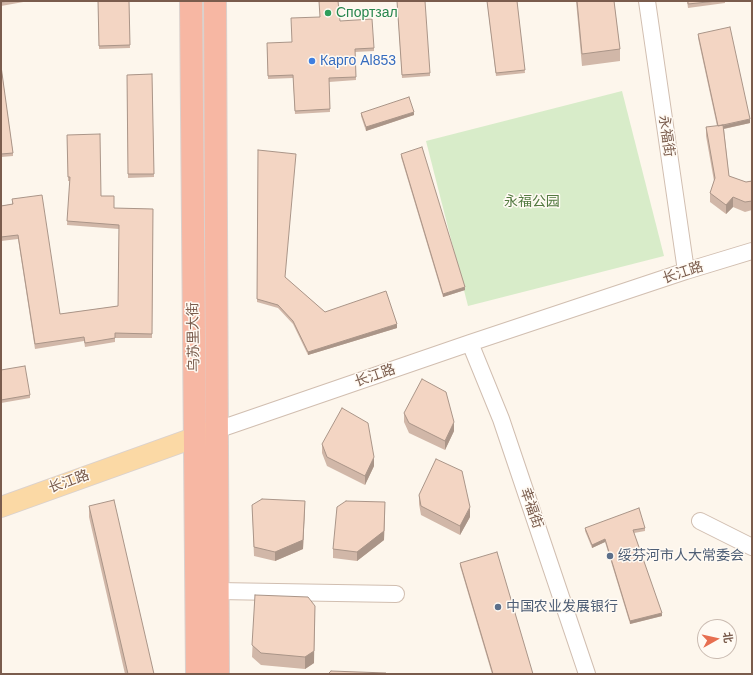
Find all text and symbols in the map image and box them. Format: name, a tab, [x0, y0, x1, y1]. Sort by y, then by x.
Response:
place label: Спортзал	[336, 5, 398, 21]
marker: Спортзал	[323, 8, 333, 18]
place label: Карго Al853	[320, 53, 396, 69]
marker: Карго Al853	[307, 56, 317, 66]
street label: 永福街	[655, 114, 677, 158]
park label: 永福公园	[504, 194, 560, 210]
street label: 长江路	[660, 259, 706, 287]
street label: 乌苏里大街	[185, 302, 203, 372]
street label: 长江路	[352, 361, 398, 391]
street label: 长江路	[46, 467, 92, 497]
street label: 幸福街	[516, 485, 546, 531]
place label: 绥芬河市人大常委会	[618, 548, 744, 564]
marker: 绥芬河市人大常委会	[605, 551, 615, 561]
place label: 中国农业发展银行	[506, 599, 618, 615]
marker: 中国农业发展银行	[493, 602, 503, 612]
north arrow	[697, 619, 737, 659]
text: 北	[721, 631, 735, 644]

